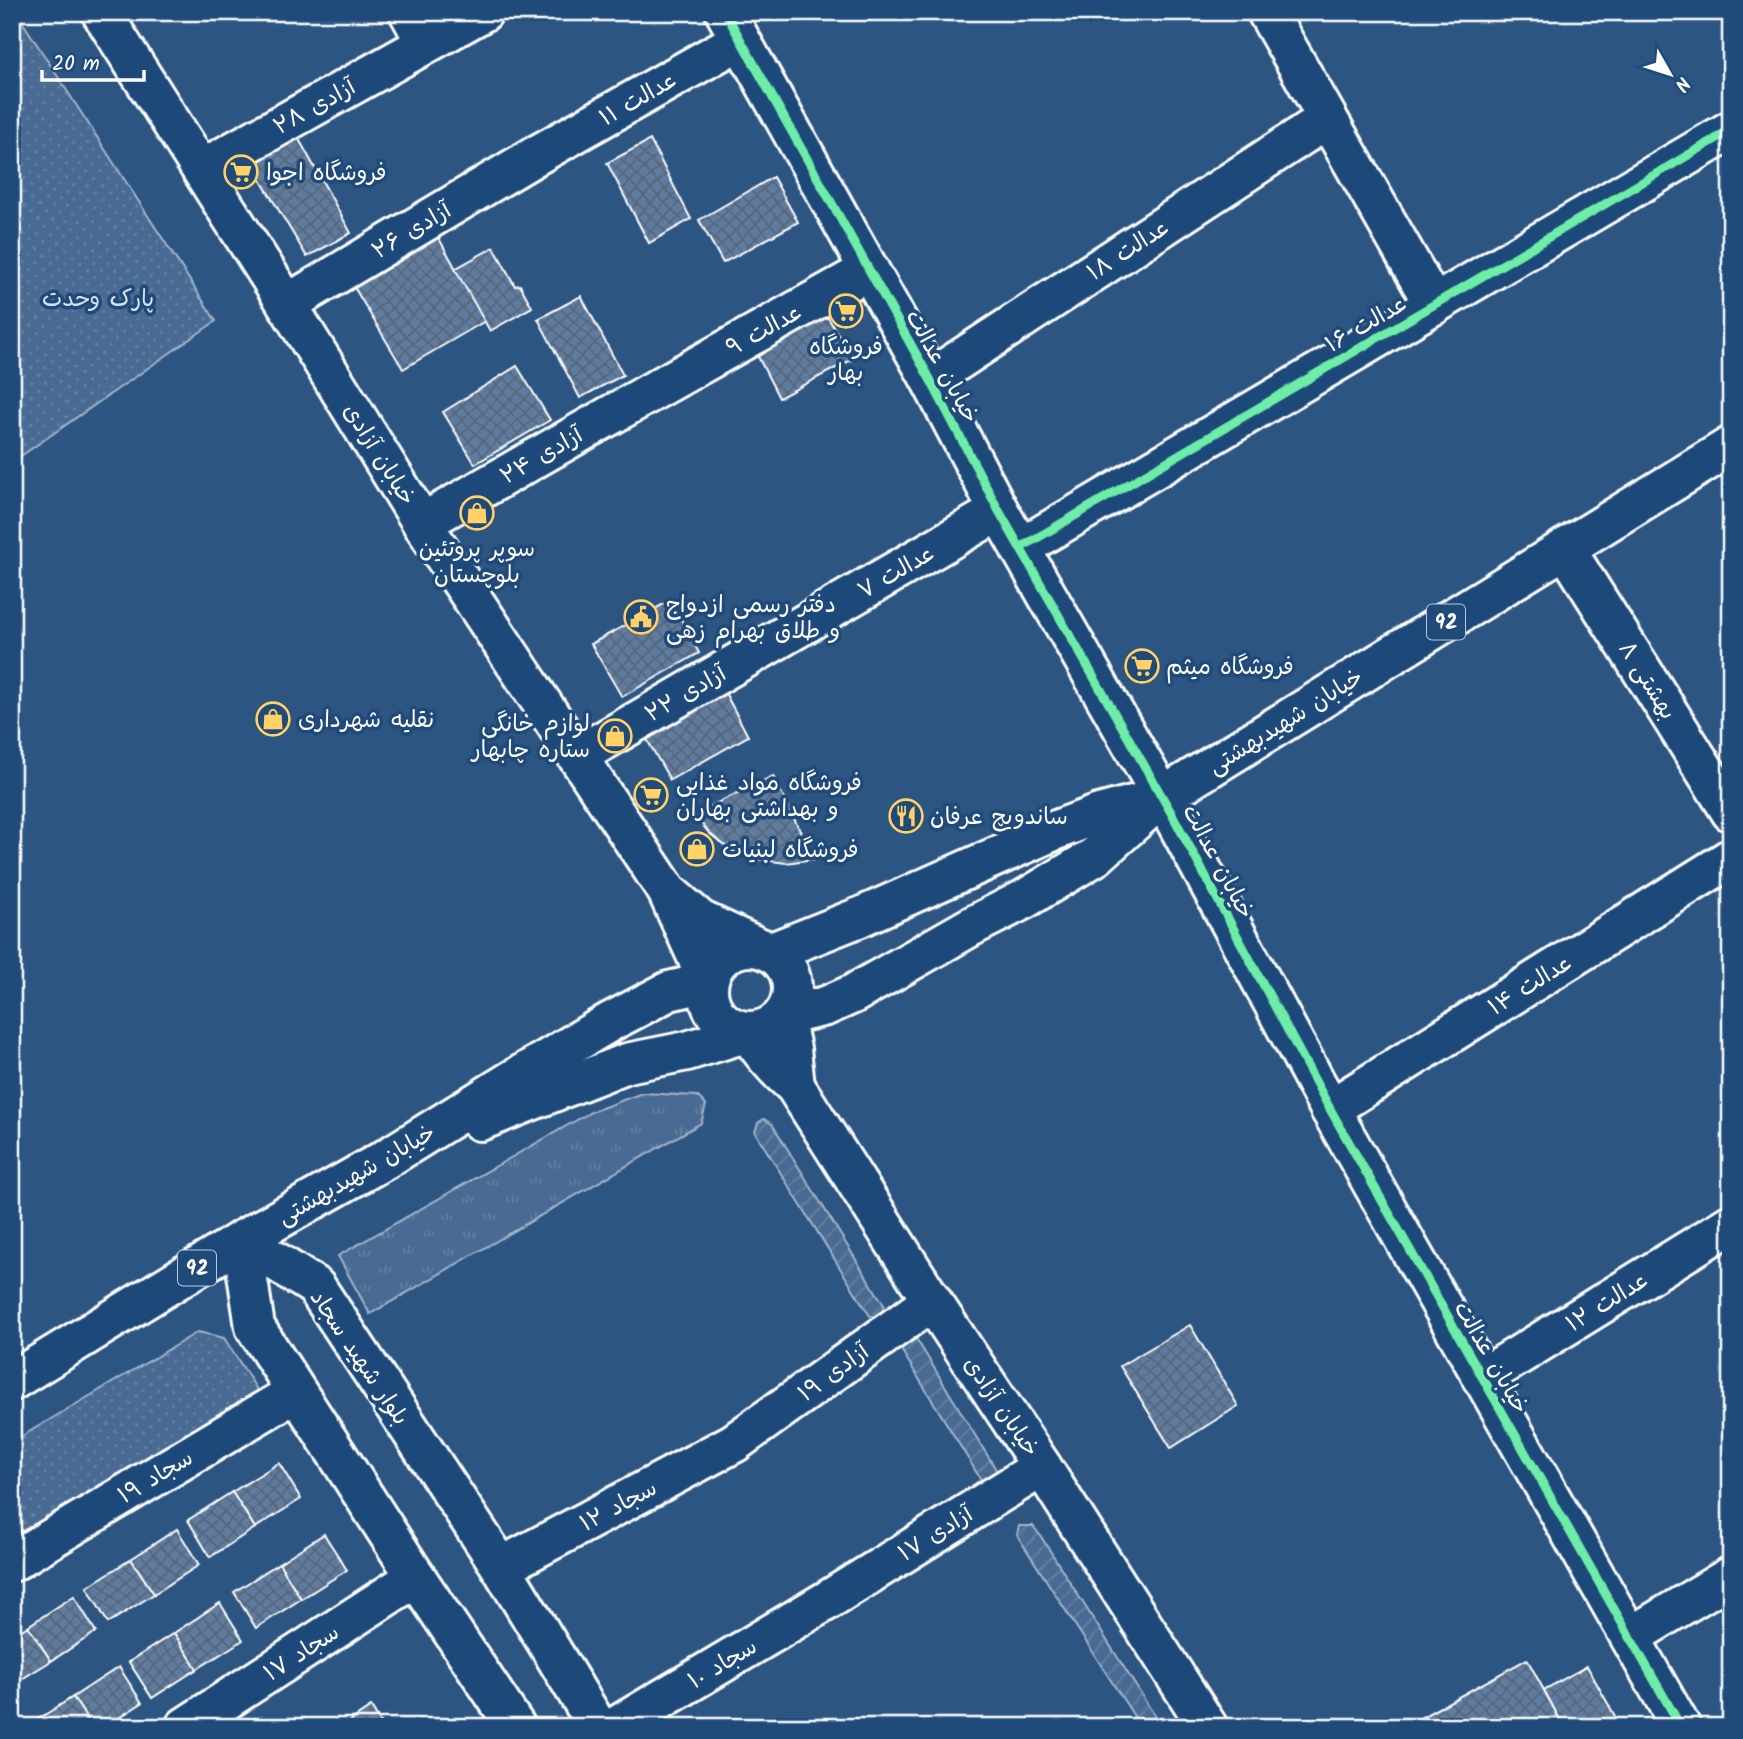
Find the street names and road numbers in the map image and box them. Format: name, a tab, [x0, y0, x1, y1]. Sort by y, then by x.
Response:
street label: عدالت ۱۱	[593, 63, 685, 137]
street label: آزادی ۲۸	[267, 70, 364, 145]
street label: آزادی ۲۶	[365, 193, 460, 270]
street label: عدالت ۱۸	[1080, 210, 1178, 291]
street label: عدالت ۱۶	[1319, 286, 1415, 363]
street label: عدالت ۹	[720, 295, 810, 367]
street label: خیابان عدالت	[895, 303, 987, 431]
street label: خیابان آزادی	[333, 397, 424, 513]
street label: آزادی ۲۴	[494, 418, 591, 495]
street label: عدالت ۷	[851, 536, 943, 610]
road number: 92	[1427, 604, 1465, 640]
street label: بهشتی ۸	[1608, 635, 1685, 728]
street label: آزادی ۲۲	[638, 656, 735, 733]
street label: خیابان شهیدبهشتی	[1201, 660, 1371, 785]
street label: خیابان عدالت	[1172, 798, 1263, 926]
street label: عدالت ۱۴	[1482, 945, 1581, 1026]
street label: خیابان شهیدبهشتی	[271, 1116, 443, 1236]
road number: 92	[178, 1250, 216, 1286]
street label: عدالت ۱۲	[1559, 1263, 1657, 1342]
street label: بلوار شهید سجاد	[299, 1283, 417, 1433]
street label: خیابان عدالت	[1443, 1295, 1537, 1421]
street label: آزادی ۱۹	[791, 1335, 878, 1412]
street label: خیابان آزادی	[953, 1349, 1047, 1465]
street label: سجاد ۱۹	[111, 1441, 201, 1514]
street label: سجاد ۱۲	[574, 1471, 664, 1542]
street label: آزادی ۱۷	[892, 1497, 982, 1572]
street label: سجاد ۱۷	[257, 1616, 347, 1692]
street label: سجاد ۱۰	[681, 1630, 765, 1700]

